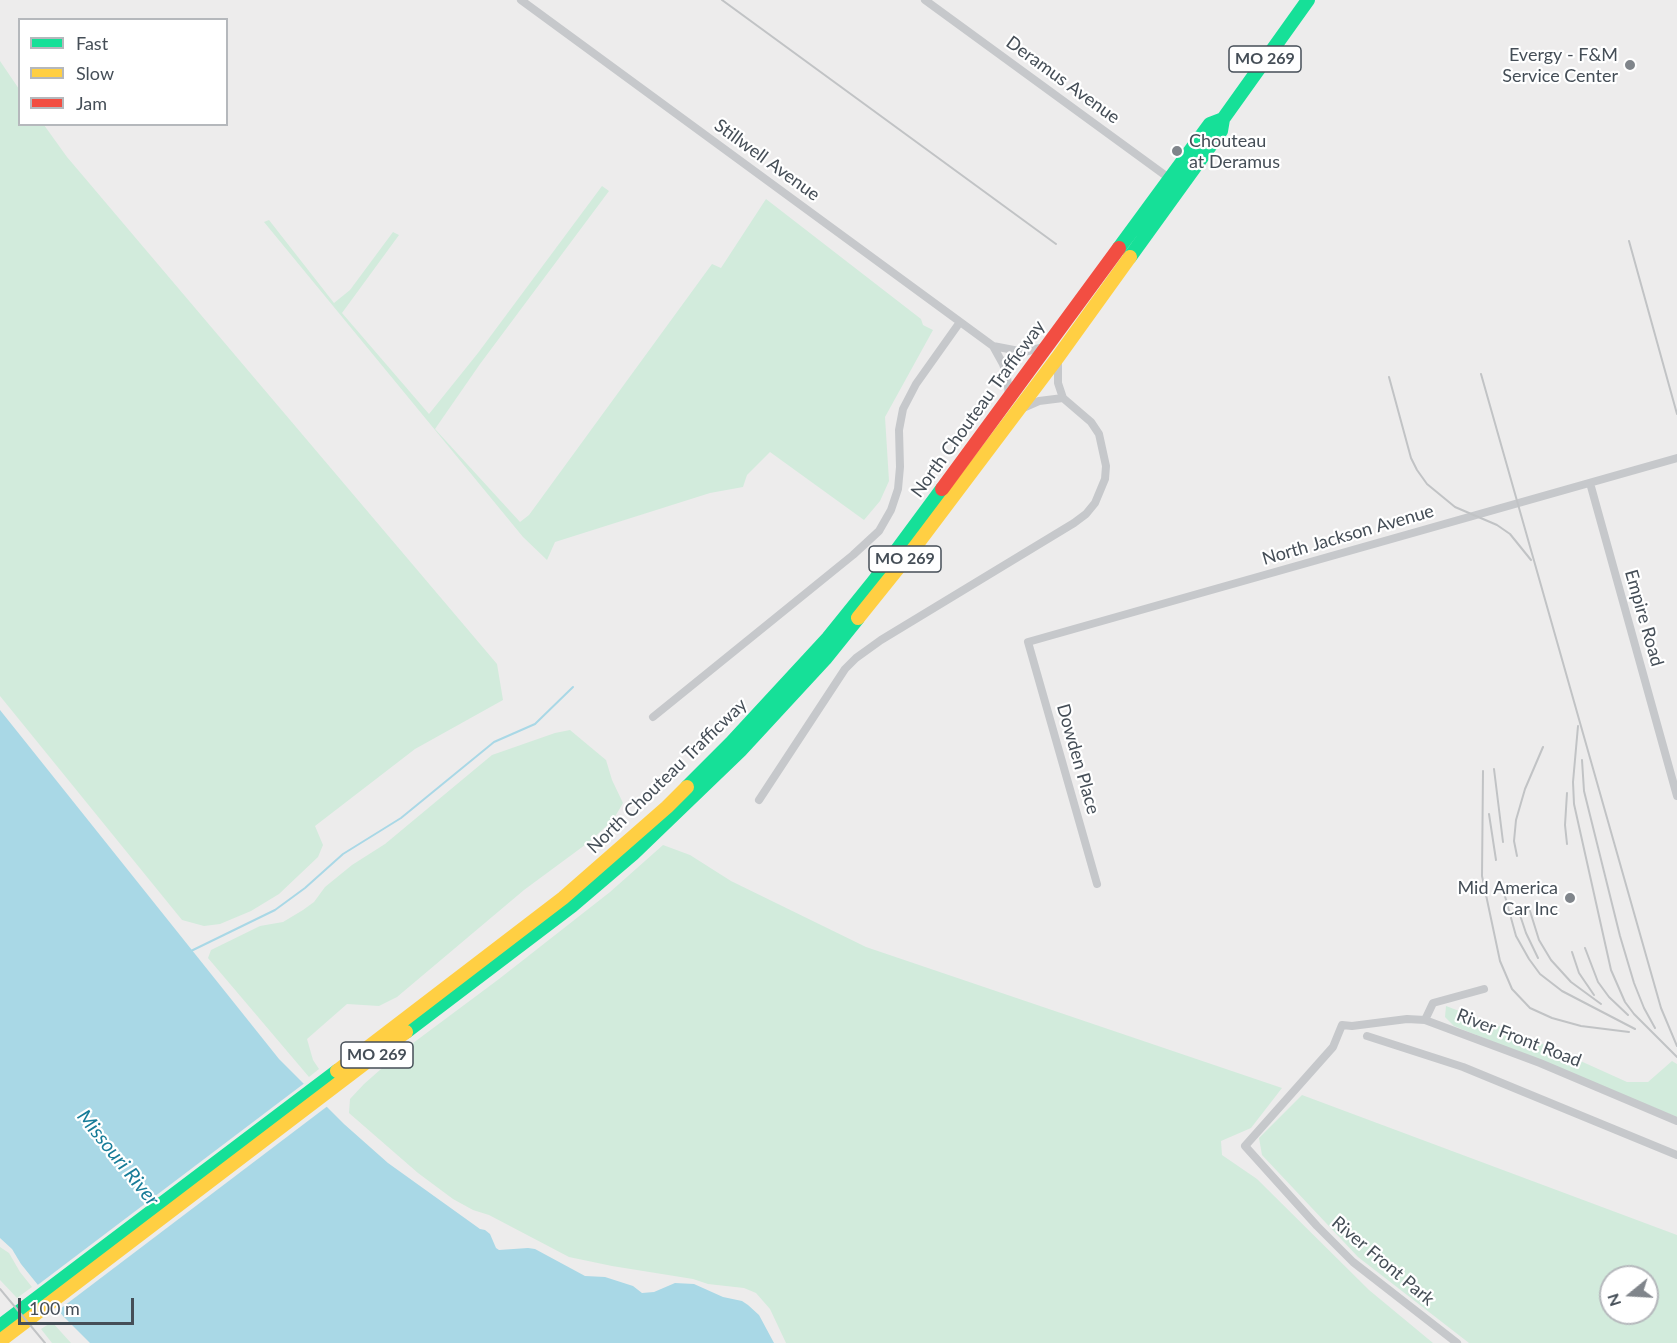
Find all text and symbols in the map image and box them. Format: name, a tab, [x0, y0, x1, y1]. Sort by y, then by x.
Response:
legend	[18, 18, 228, 126]
text: Fast	[76, 32, 108, 54]
street label: Deramus Avenue	[1002, 32, 1124, 128]
place label: Evergy - F&M Service Center	[1502, 44, 1618, 86]
road number: MO 269	[1229, 46, 1301, 72]
marker: Evergy - F&M Service Center	[1623, 58, 1637, 72]
text: Slow	[76, 62, 114, 84]
text: Jam	[76, 92, 107, 114]
street label: Stillwell Avenue	[710, 114, 824, 206]
place label: Chouteau at Deramus	[1189, 130, 1280, 172]
marker: Chouteau at Deramus	[1170, 144, 1184, 158]
street label: North Chouteau Trafficway	[906, 316, 1050, 502]
street label: North Jackson Avenue	[1260, 500, 1436, 570]
road number: MO 269	[869, 546, 941, 572]
street label: Empire Road	[1620, 567, 1668, 669]
street label: North Chouteau Trafficway	[583, 694, 751, 858]
street label: Dowden Place	[1052, 701, 1104, 817]
place label: Mid America Car Inc	[1458, 877, 1558, 920]
marker: Mid America Car Inc	[1563, 891, 1577, 905]
street label: River Front Road	[1454, 1004, 1584, 1072]
road number: MO 269	[341, 1042, 413, 1068]
water label: Missouri River	[72, 1105, 164, 1211]
street label: River Front Park	[1327, 1212, 1439, 1310]
north arrow	[1599, 1265, 1659, 1325]
scale bar	[21, 1286, 136, 1324]
text: N	[1602, 1291, 1624, 1309]
text: 100 m	[29, 1297, 80, 1319]

